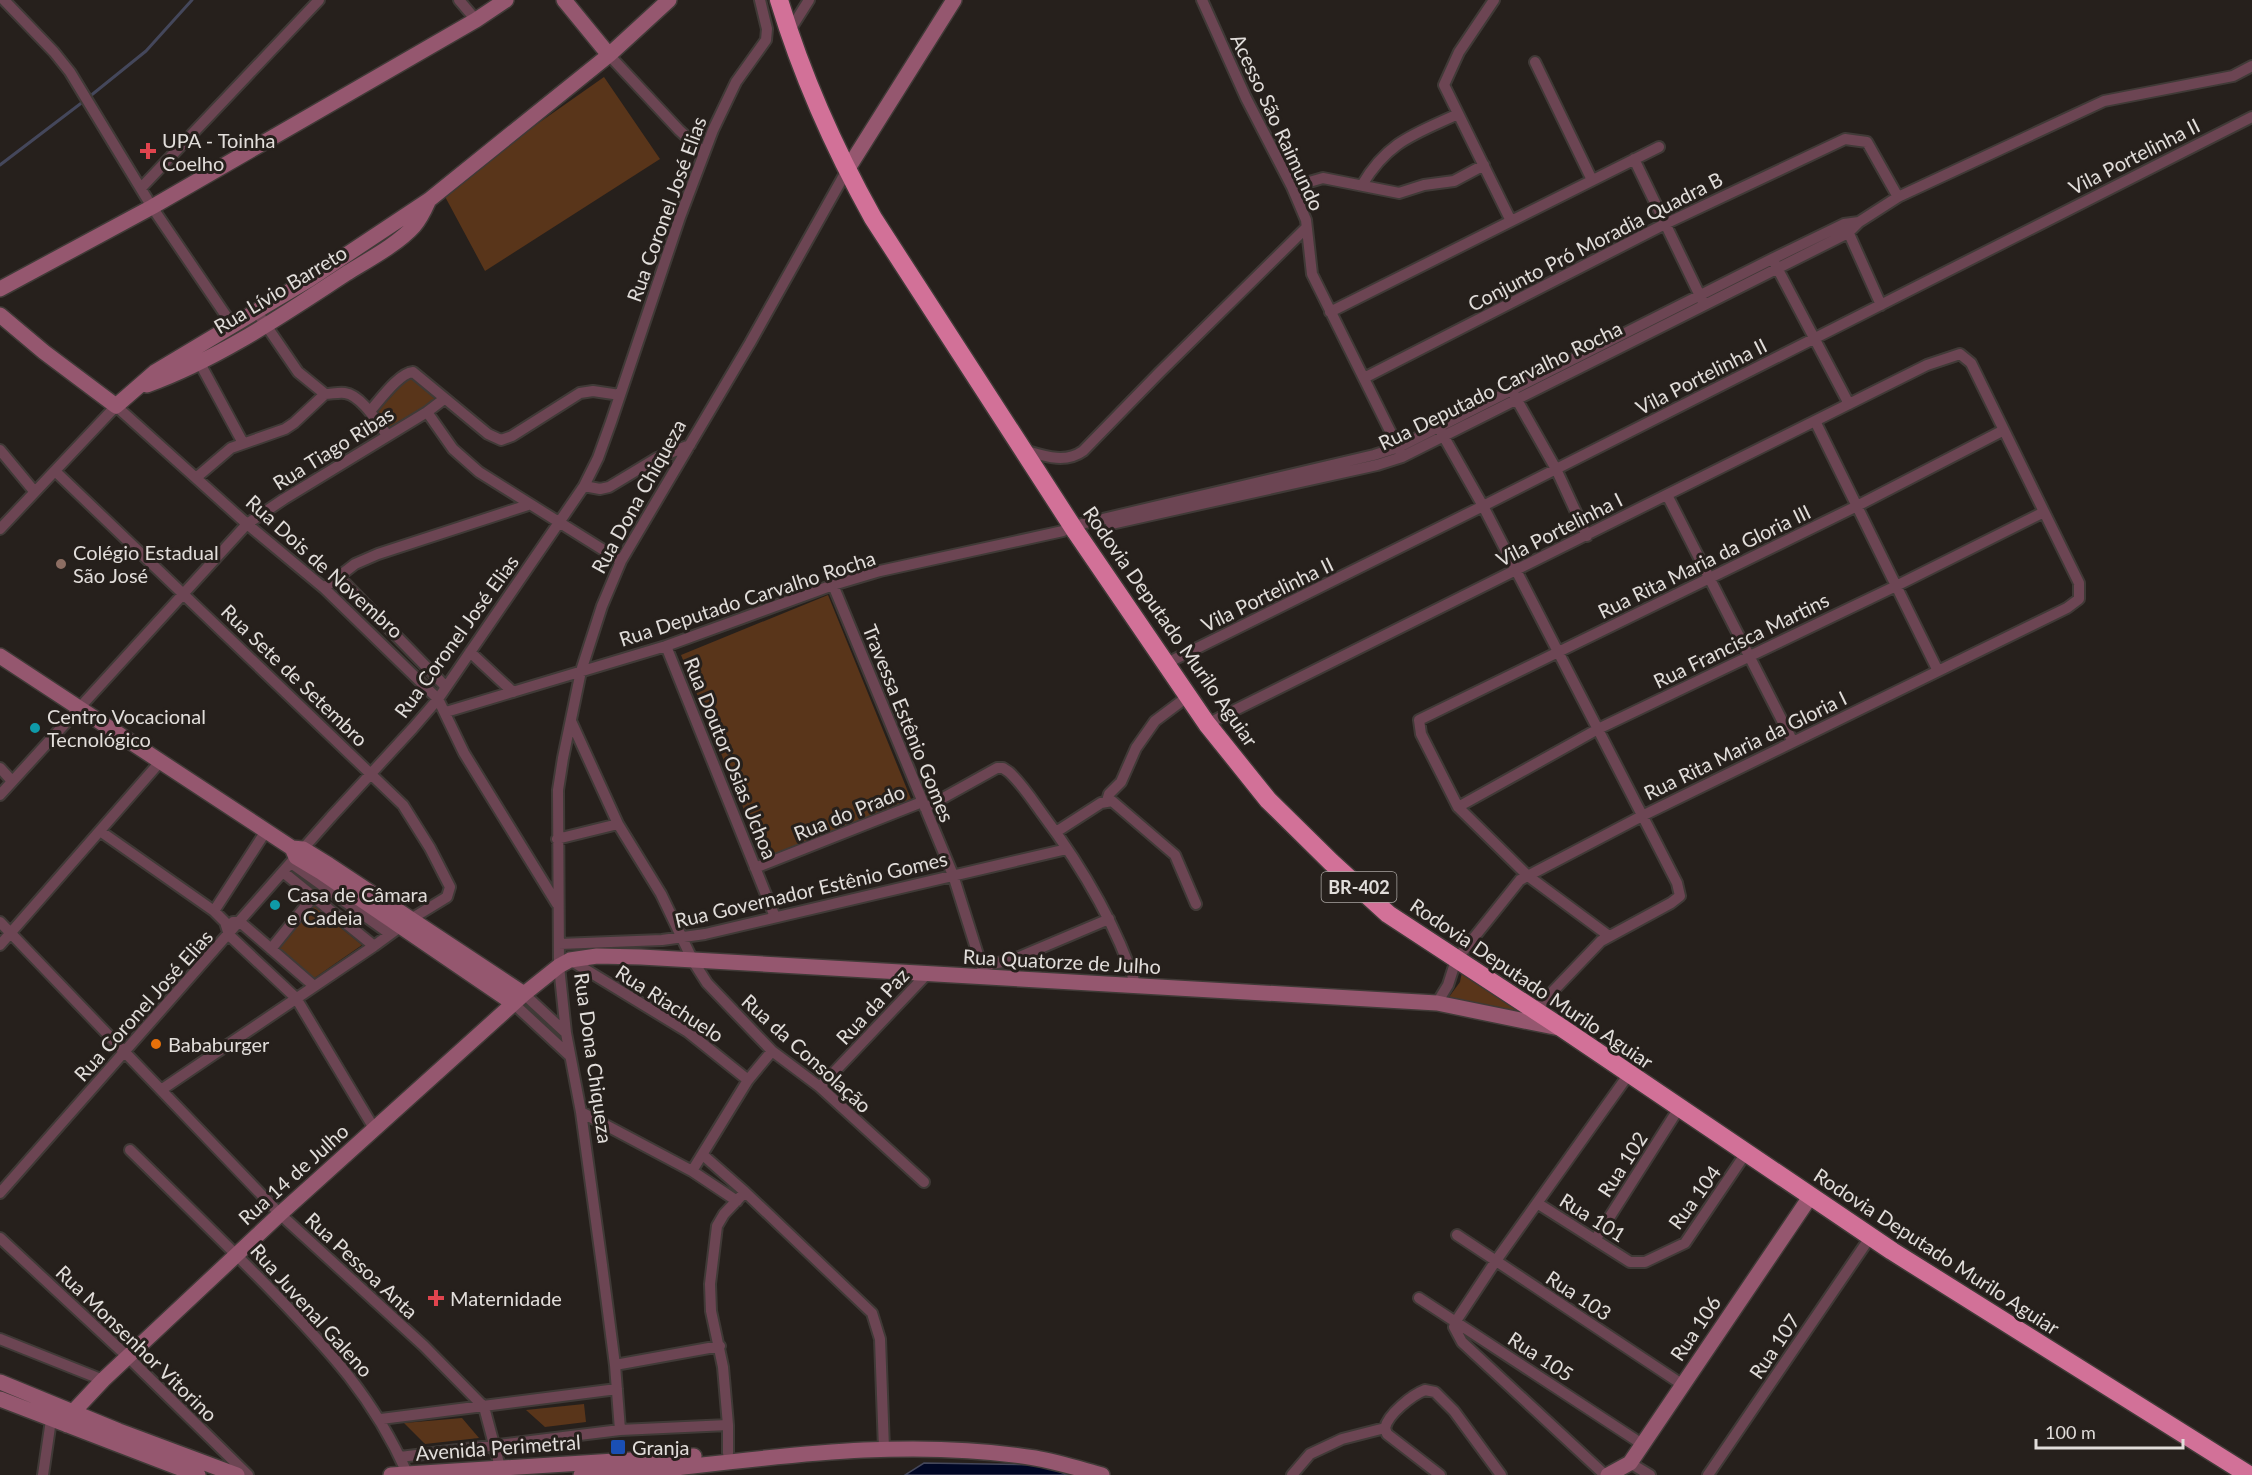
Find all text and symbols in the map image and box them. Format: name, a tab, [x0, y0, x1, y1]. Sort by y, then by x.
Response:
street label: Acesso São Raimundo	[1226, 30, 1330, 214]
street label: Rua Coronel José Elias	[621, 113, 711, 305]
street label: Vila Portelinha II	[2064, 113, 2204, 199]
place label: UPA - Toinha Coelho	[162, 128, 275, 175]
marker: UPA - Toinha Coelho	[139, 142, 157, 160]
street label: Conjunto Pró Moradia Quadra B	[1464, 166, 1726, 316]
street label: Rua Lívio Barreto	[209, 240, 351, 338]
street label: Rua Deputado Carvalho Rocha	[1374, 315, 1626, 455]
street label: Vila Portelinha II	[1631, 333, 1771, 419]
street label: Rua Tiago Ribas	[268, 401, 398, 495]
street label: Rua Dona Chiqueza	[586, 415, 690, 577]
street label: Vila Portelinha I	[1492, 487, 1626, 571]
street label: Rua Dois de Novembro	[242, 489, 408, 643]
street label: Rua Rita Maria da Gloria III	[1594, 499, 1814, 623]
street label: Rodovia Deputado Murilo Aguiar	[1079, 501, 1264, 751]
place label: Colégio Estadual São José	[73, 540, 219, 587]
street label: Rua Deputado Carvalho Rocha	[616, 545, 878, 651]
street label: Rua Coronel José Elias	[389, 550, 523, 722]
street label: Vila Portelinha II	[1197, 552, 1337, 636]
marker: Colégio Estadual São José	[54, 557, 68, 571]
street label: Rua Francisca Martins	[1649, 587, 1833, 693]
street label: Rua Sete de Setembro	[217, 599, 373, 751]
street label: Travessa Estênio Gomes	[858, 621, 960, 825]
street label: Rua Doutor Osias Uchoa	[679, 654, 783, 862]
street label: Rua Rita Maria da Gloria I	[1640, 685, 1850, 805]
place label: Centro Vocacional Tecnológico	[47, 704, 206, 751]
marker: Centro Vocacional Tecnológico	[28, 721, 42, 735]
street label: Rua do Prado	[790, 779, 908, 845]
street label: Rua Governador Estênio Gomes	[672, 846, 950, 932]
road number: BR-402	[1322, 872, 1396, 902]
place label: Casa de Câmara e Cadeia	[287, 882, 428, 929]
street label: Rodovia Deputado Murilo Aguiar	[1406, 893, 1659, 1074]
marker: Casa de Câmara e Cadeia	[268, 898, 282, 912]
street label: Rua Coronel José Elias	[69, 924, 217, 1086]
street label: Rua Quatorze de Julho	[962, 944, 1162, 978]
street label: Rua Riachuelo	[611, 959, 729, 1047]
street label: Rua da Paz	[831, 963, 913, 1049]
street label: Rua Dona Chiqueza	[570, 971, 618, 1145]
street label: Rua da Consolação	[737, 989, 877, 1117]
place label: Bababurger	[168, 1032, 270, 1056]
marker: Bababurger	[149, 1037, 163, 1051]
street label: Rua 14 de Julho	[233, 1118, 353, 1230]
street label: Rua 102	[1592, 1127, 1652, 1201]
street label: Rua 104	[1663, 1160, 1725, 1234]
street label: Rodovia Deputado Murilo Aguiar	[1810, 1163, 2065, 1340]
street label: Rua 101	[1556, 1187, 1630, 1247]
street label: Rua Pessoa Anta	[301, 1207, 423, 1323]
street label: Rua Juvenal Galeno	[246, 1238, 378, 1382]
street label: Rua Monsenhor Vitorino	[51, 1260, 223, 1426]
street label: Rua 103	[1542, 1265, 1616, 1325]
place label: Maternidade	[450, 1286, 562, 1310]
marker: Maternidade	[427, 1289, 445, 1307]
street label: Rua 106	[1665, 1291, 1725, 1365]
street label: Rua 107	[1744, 1309, 1804, 1383]
street label: Rua 105	[1504, 1326, 1578, 1386]
scale bar	[2036, 1412, 2183, 1450]
text: 100 m	[2045, 1421, 2096, 1443]
street label: Avenida Perimetral	[415, 1429, 581, 1465]
place label: Granja	[632, 1435, 689, 1459]
marker: Granja	[609, 1438, 627, 1456]

